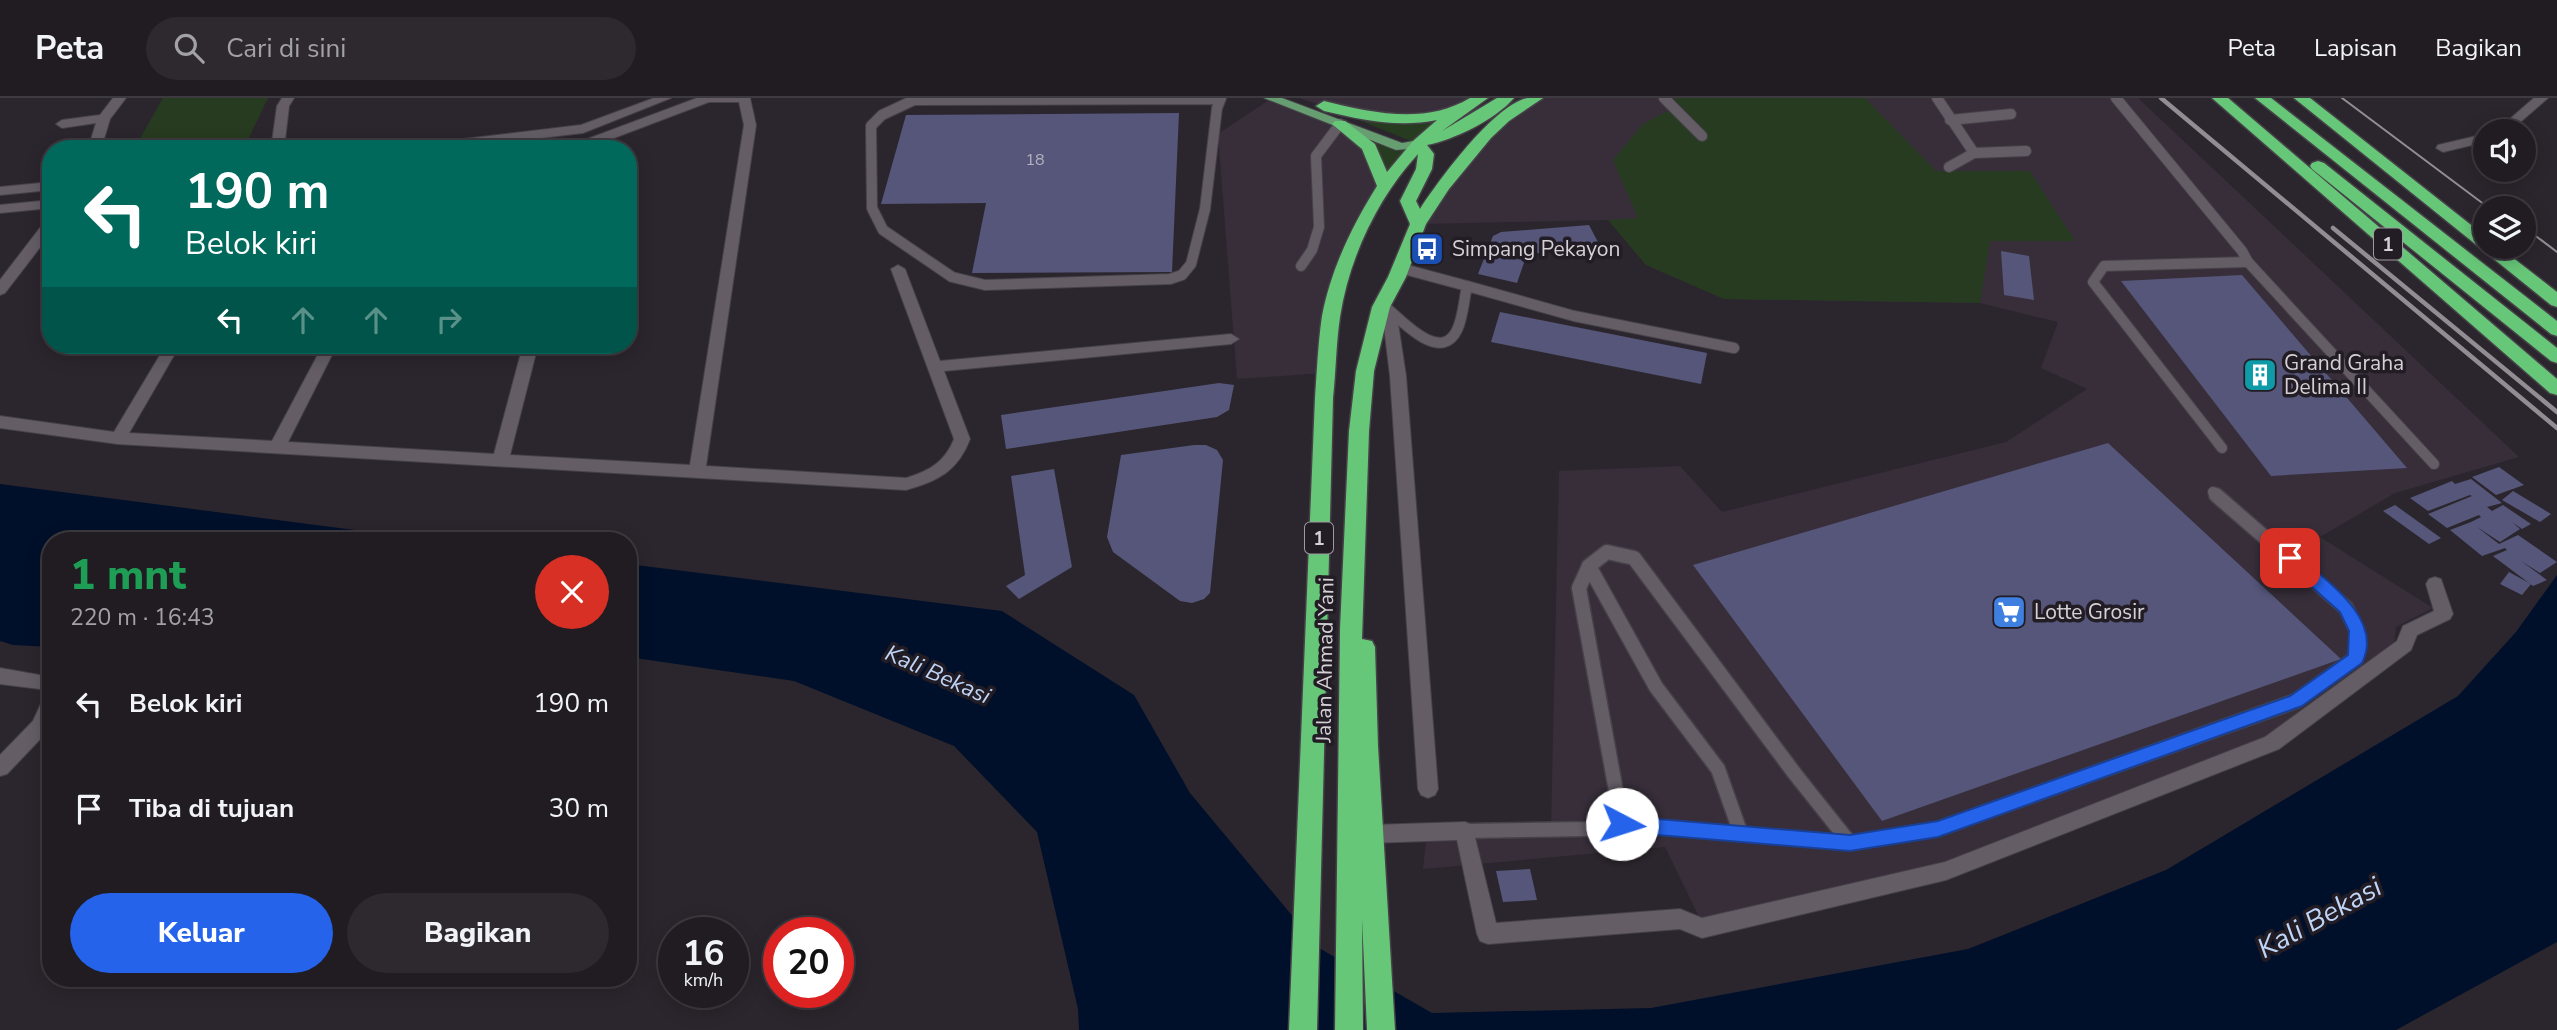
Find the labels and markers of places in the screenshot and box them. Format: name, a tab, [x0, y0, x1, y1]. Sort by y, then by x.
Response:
bus stop icon: Simpang Pekayon	[1408, 230, 1446, 268]
place label: Simpang Pekayon	[1452, 235, 1620, 263]
place label: Grand Graha Delima II	[2284, 349, 2404, 401]
building icon: Grand Graha Delima II	[2241, 356, 2279, 394]
pin	[2260, 528, 2320, 588]
supermarket icon: Lotte Grosir	[1990, 593, 2028, 631]
place label: Lotte Grosir	[2034, 598, 2145, 626]

